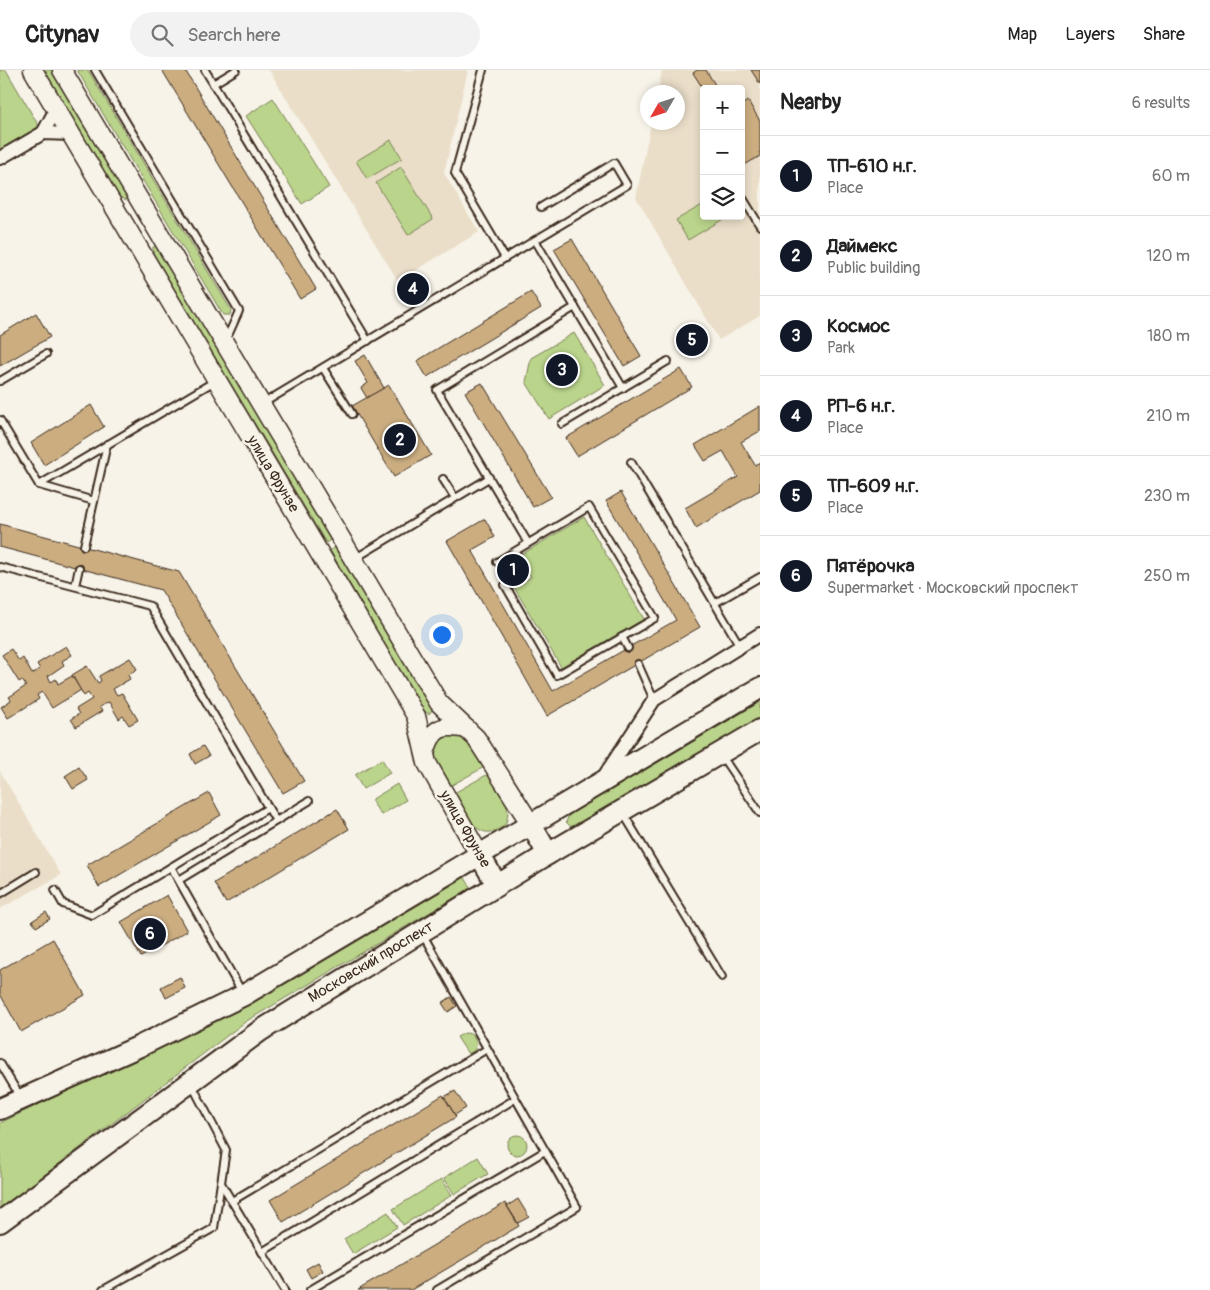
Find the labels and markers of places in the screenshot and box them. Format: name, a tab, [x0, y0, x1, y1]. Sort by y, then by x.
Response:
pin: 4	[397, 270, 429, 308]
pin: 5	[676, 321, 708, 359]
pin: 3	[546, 351, 578, 389]
pin: 2	[384, 421, 416, 459]
pin: 1	[497, 551, 529, 589]
pin: 6	[134, 915, 166, 953]

